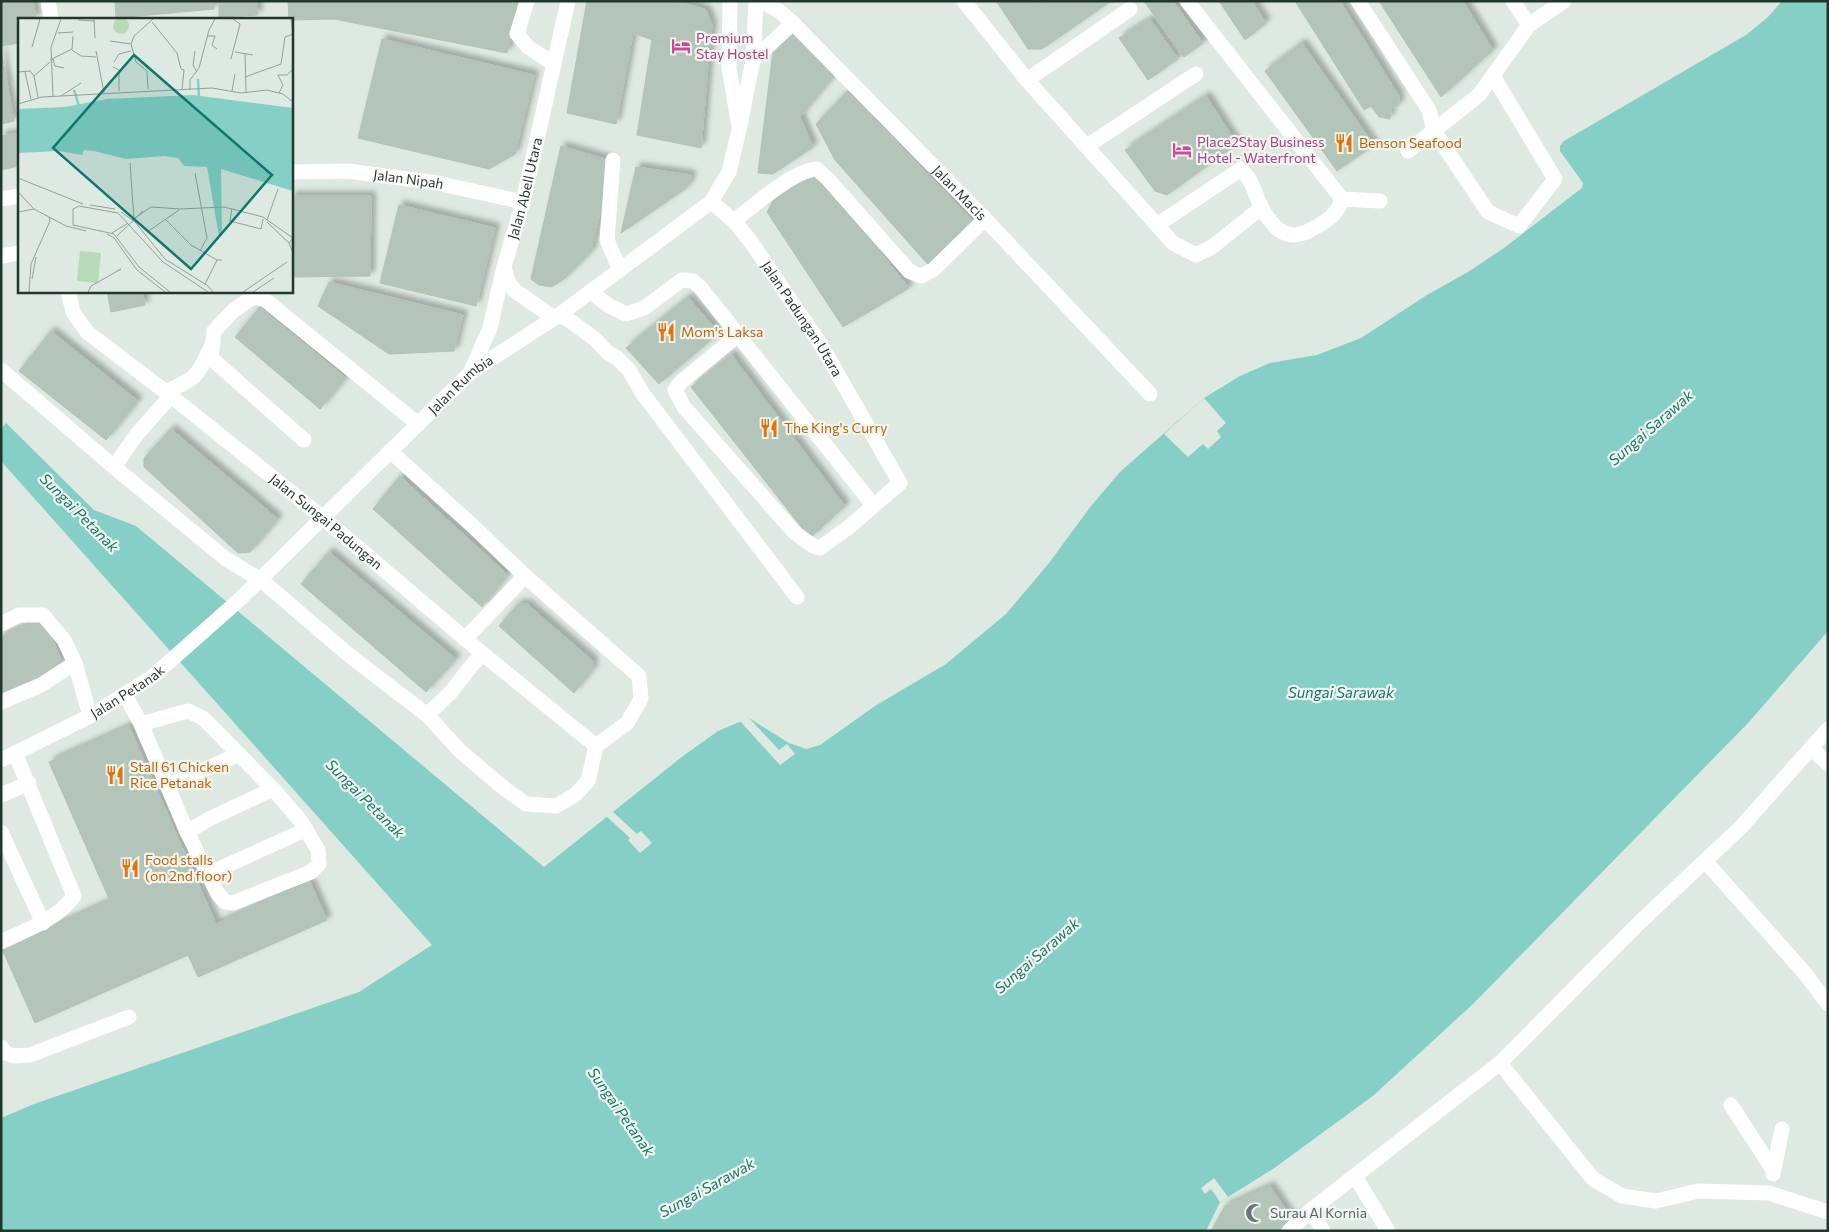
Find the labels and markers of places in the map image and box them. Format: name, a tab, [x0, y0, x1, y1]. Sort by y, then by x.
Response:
place label: Premium Stay Hostel	[696, 29, 769, 62]
hotel icon: Premium Stay Hostel	[670, 35, 692, 57]
restaurant icon: Benson Seafood	[1333, 132, 1355, 154]
place label: Place2Stay Business Hotel - Waterfront	[1197, 133, 1325, 166]
place label: Benson Seafood	[1359, 134, 1462, 151]
hotel icon: Place2Stay Business Hotel - Waterfront	[1171, 139, 1193, 161]
restaurant icon: Mom's Laksa	[655, 321, 677, 343]
place label: Mom's Laksa	[681, 323, 763, 340]
restaurant icon: The King's Curry	[758, 417, 780, 439]
place label: The King's Curry	[784, 419, 887, 436]
place label: Stall 61 Chicken Rice Petanak	[130, 758, 229, 791]
restaurant icon: Stall 61 Chicken Rice Petanak	[104, 764, 126, 786]
place label: Food stalls (on 2nd floor)	[145, 851, 232, 884]
restaurant icon: Food stalls (on 2nd floor)	[119, 857, 141, 879]
mosque icon: Surau Al Kornia	[1244, 1202, 1266, 1224]
place label: Surau Al Kornia	[1270, 1204, 1367, 1221]

